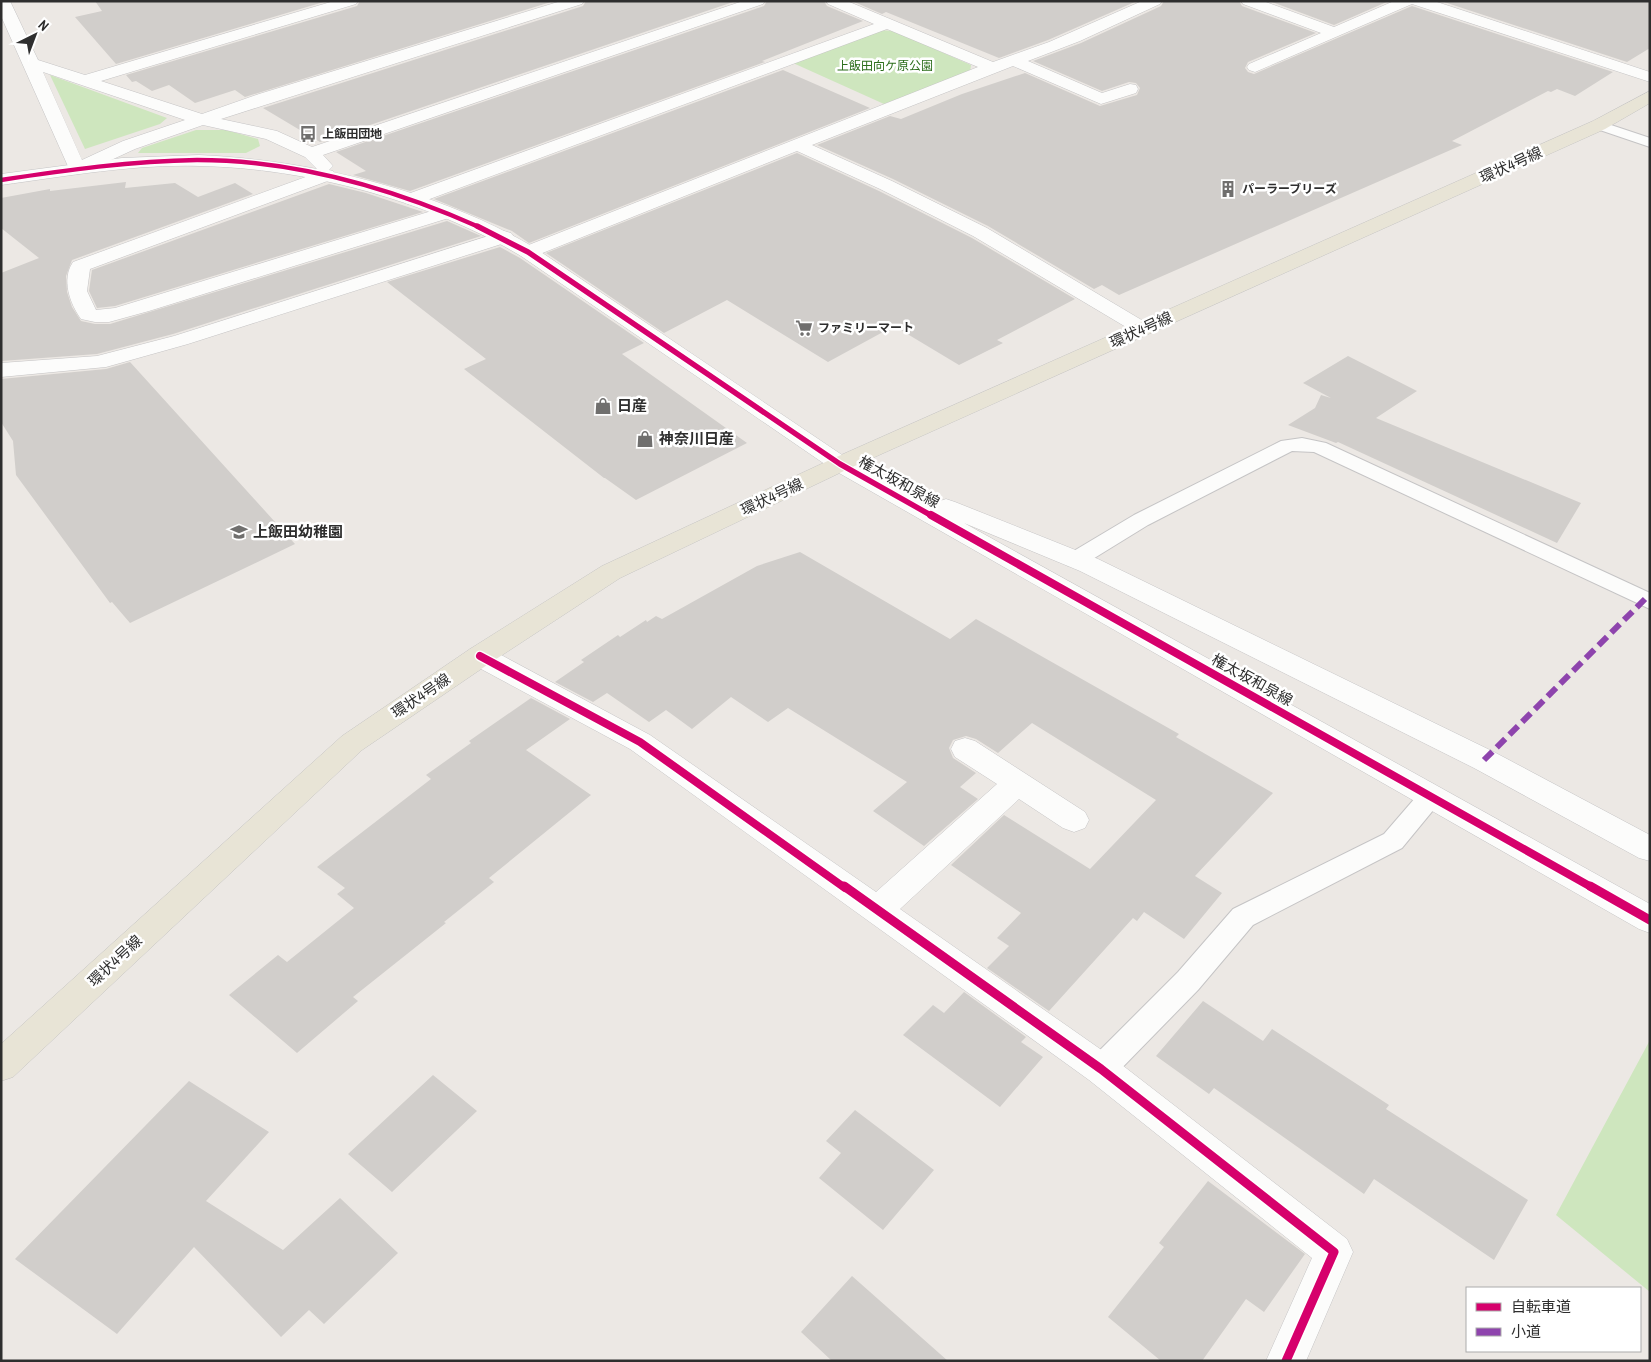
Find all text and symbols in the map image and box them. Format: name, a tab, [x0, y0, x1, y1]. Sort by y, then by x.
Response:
north arrow	[10, 10, 60, 60]
text: N	[35, 16, 53, 35]
park label: 上飯田向ケ原公園	[837, 58, 933, 74]
bus stop icon: 上飯田団地	[298, 124, 318, 144]
place label: 上飯田団地	[322, 126, 382, 142]
street label: 環状4号線	[1476, 141, 1546, 188]
building icon: パーラーブリーズ	[1218, 179, 1238, 199]
place label: パーラーブリーズ	[1242, 181, 1337, 197]
street label: 環状4号線	[1106, 306, 1176, 353]
supermarket icon: ファミリーマート	[794, 318, 814, 338]
place label: ファミリーマート	[818, 320, 914, 336]
place label: 日産	[617, 395, 647, 416]
shop icon: 日産	[593, 396, 613, 416]
place label: 神奈川日産	[658, 428, 734, 449]
shop icon: 神奈川日産	[635, 429, 655, 449]
street label: 権太坂和泉線	[855, 451, 944, 513]
street label: 環状4号線	[737, 473, 807, 520]
place label: 上飯田幼稚園	[253, 521, 343, 542]
school or university icon: 上飯田幼稚園	[229, 522, 249, 542]
street label: 権太坂和泉線	[1208, 649, 1297, 711]
street label: 環状4号線	[387, 668, 454, 723]
street label: 環状4号線	[83, 930, 146, 991]
legend	[1466, 1287, 1641, 1352]
text: 自転車道	[1511, 1296, 1571, 1317]
text: 小道	[1511, 1321, 1541, 1342]

